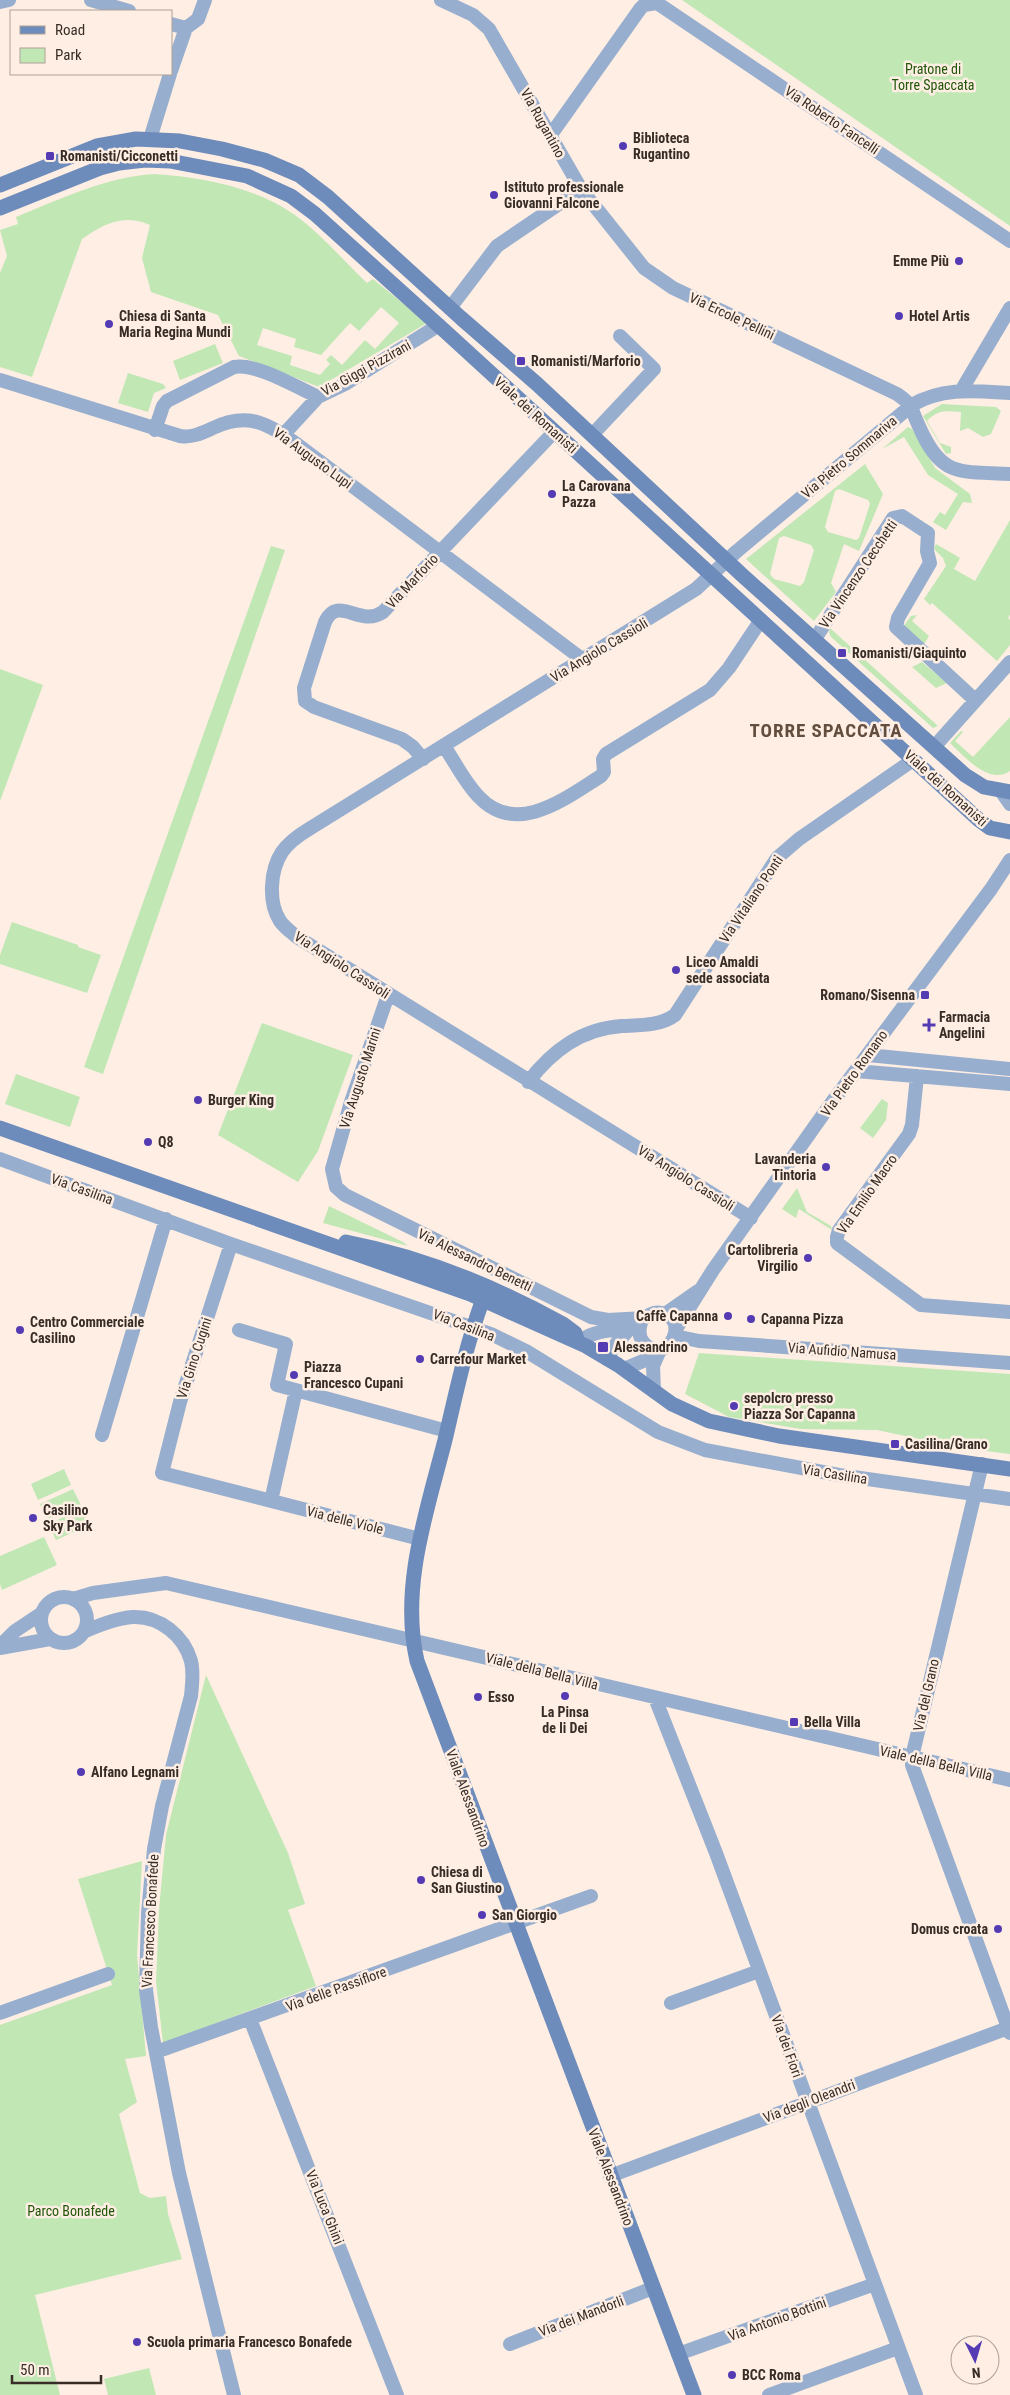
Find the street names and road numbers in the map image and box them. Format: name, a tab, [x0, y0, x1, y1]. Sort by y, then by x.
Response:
street label: Via Roberto Fancelli	[782, 82, 882, 158]
street label: Via Rugantino	[517, 86, 569, 160]
street label: Via Ercole Pellini	[687, 289, 777, 343]
street label: Via Giggi Pizzirani	[318, 337, 414, 399]
street label: Viale dei Romanisti	[491, 374, 581, 456]
street label: Via Pietro Sommariva	[798, 413, 900, 501]
street label: Via Augusto Lupi	[271, 424, 355, 492]
street label: Via Vincenzo Cecchetti	[816, 517, 900, 631]
street label: Via Marforio	[383, 550, 441, 612]
street label: Via Angiolo Cassioli	[548, 615, 650, 685]
street label: Viale dei Romanisti	[901, 747, 991, 829]
street label: Via Vitaliano Ponti	[716, 852, 786, 946]
street label: Via Angiolo Cassioli	[291, 928, 393, 1002]
street label: Via Augusto Marini	[336, 1026, 384, 1130]
street label: Via Pietro Romano	[817, 1027, 891, 1119]
street label: Via Angiolo Cassioli	[635, 1142, 737, 1214]
street label: Via Emilio Macro	[834, 1151, 900, 1237]
street label: Via Casilina	[49, 1170, 115, 1208]
street label: Via Alessandro Benetti	[415, 1225, 535, 1295]
street label: Via Casilina	[431, 1306, 497, 1344]
street label: Via Gino Cugini	[173, 1315, 215, 1401]
street label: Via Aufidio Namusa	[787, 1339, 897, 1363]
street label: Via Casilina	[802, 1461, 868, 1487]
street label: Via delle Viole	[305, 1503, 385, 1537]
street label: Viale della Bella Villa	[484, 1649, 600, 1693]
street label: Via del Grano	[910, 1657, 942, 1733]
street label: Viale della Bella Villa	[878, 1742, 994, 1784]
street label: Viale Alessandrino	[443, 1747, 493, 1849]
street label: Via Francesco Bonafede	[139, 1853, 162, 1988]
street label: Via delle Passiflore	[284, 1963, 389, 2015]
street label: Via dei Fiori	[768, 2013, 806, 2079]
street label: Via degli Oleandri	[761, 2076, 857, 2126]
street label: Viale Alessandrino	[585, 2126, 637, 2228]
street label: Via Luca Ghini	[303, 2168, 347, 2246]
street label: Via dei Mandorli	[536, 2292, 626, 2340]
street label: Via Antonio Bottini	[726, 2294, 828, 2344]

